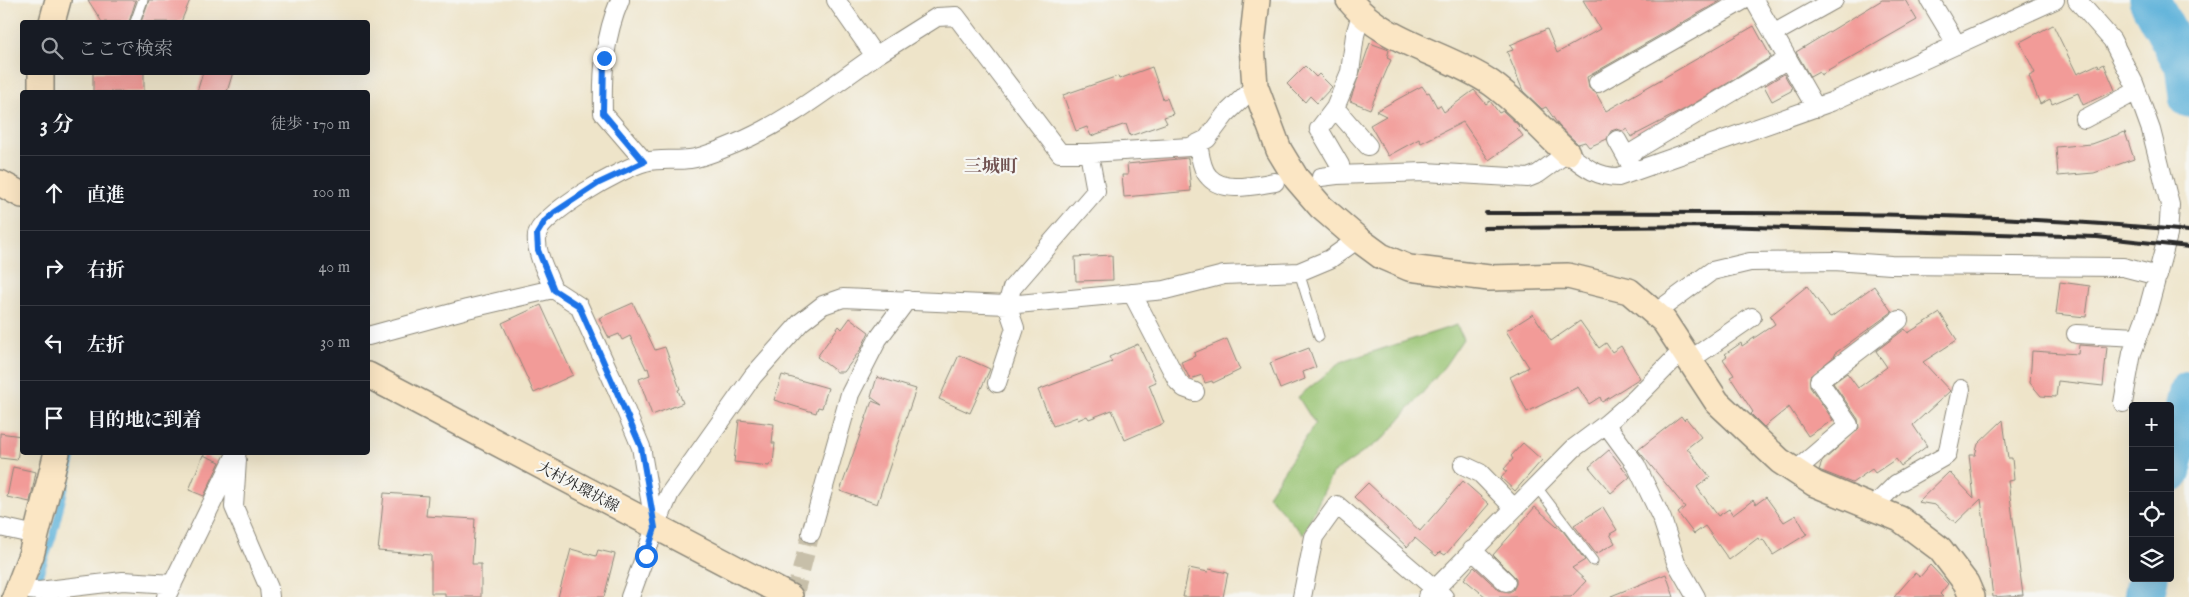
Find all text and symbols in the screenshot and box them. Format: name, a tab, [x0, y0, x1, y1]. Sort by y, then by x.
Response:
search box	[20, 20, 370, 75]
icon: search	[38, 34, 66, 62]
text: ここで検索	[78, 38, 173, 62]
route end	[593, 47, 616, 70]
text: 3 分	[40, 112, 73, 139]
text: 徒歩 · 170 m	[270, 115, 350, 135]
district label: 三城町	[964, 156, 1018, 179]
icon: ahead	[40, 179, 68, 207]
text: 100 m	[313, 183, 350, 203]
text: 直進	[87, 184, 125, 208]
icon: right	[40, 254, 68, 282]
text: 40 m	[318, 258, 350, 278]
text: 右折	[87, 259, 125, 283]
icon: left	[40, 329, 68, 357]
text: 30 m	[320, 333, 350, 353]
text: 左折	[87, 334, 125, 358]
map controls	[2129, 402, 2174, 582]
button: +	[2129, 402, 2174, 447]
icon: arrive	[40, 404, 68, 432]
text: 目的地に到着	[87, 409, 201, 433]
button: −	[2129, 447, 2174, 492]
street label: 大村外環状線	[534, 457, 622, 517]
button: locate	[2129, 492, 2174, 537]
button: layers	[2129, 537, 2174, 582]
route start	[635, 545, 658, 568]

